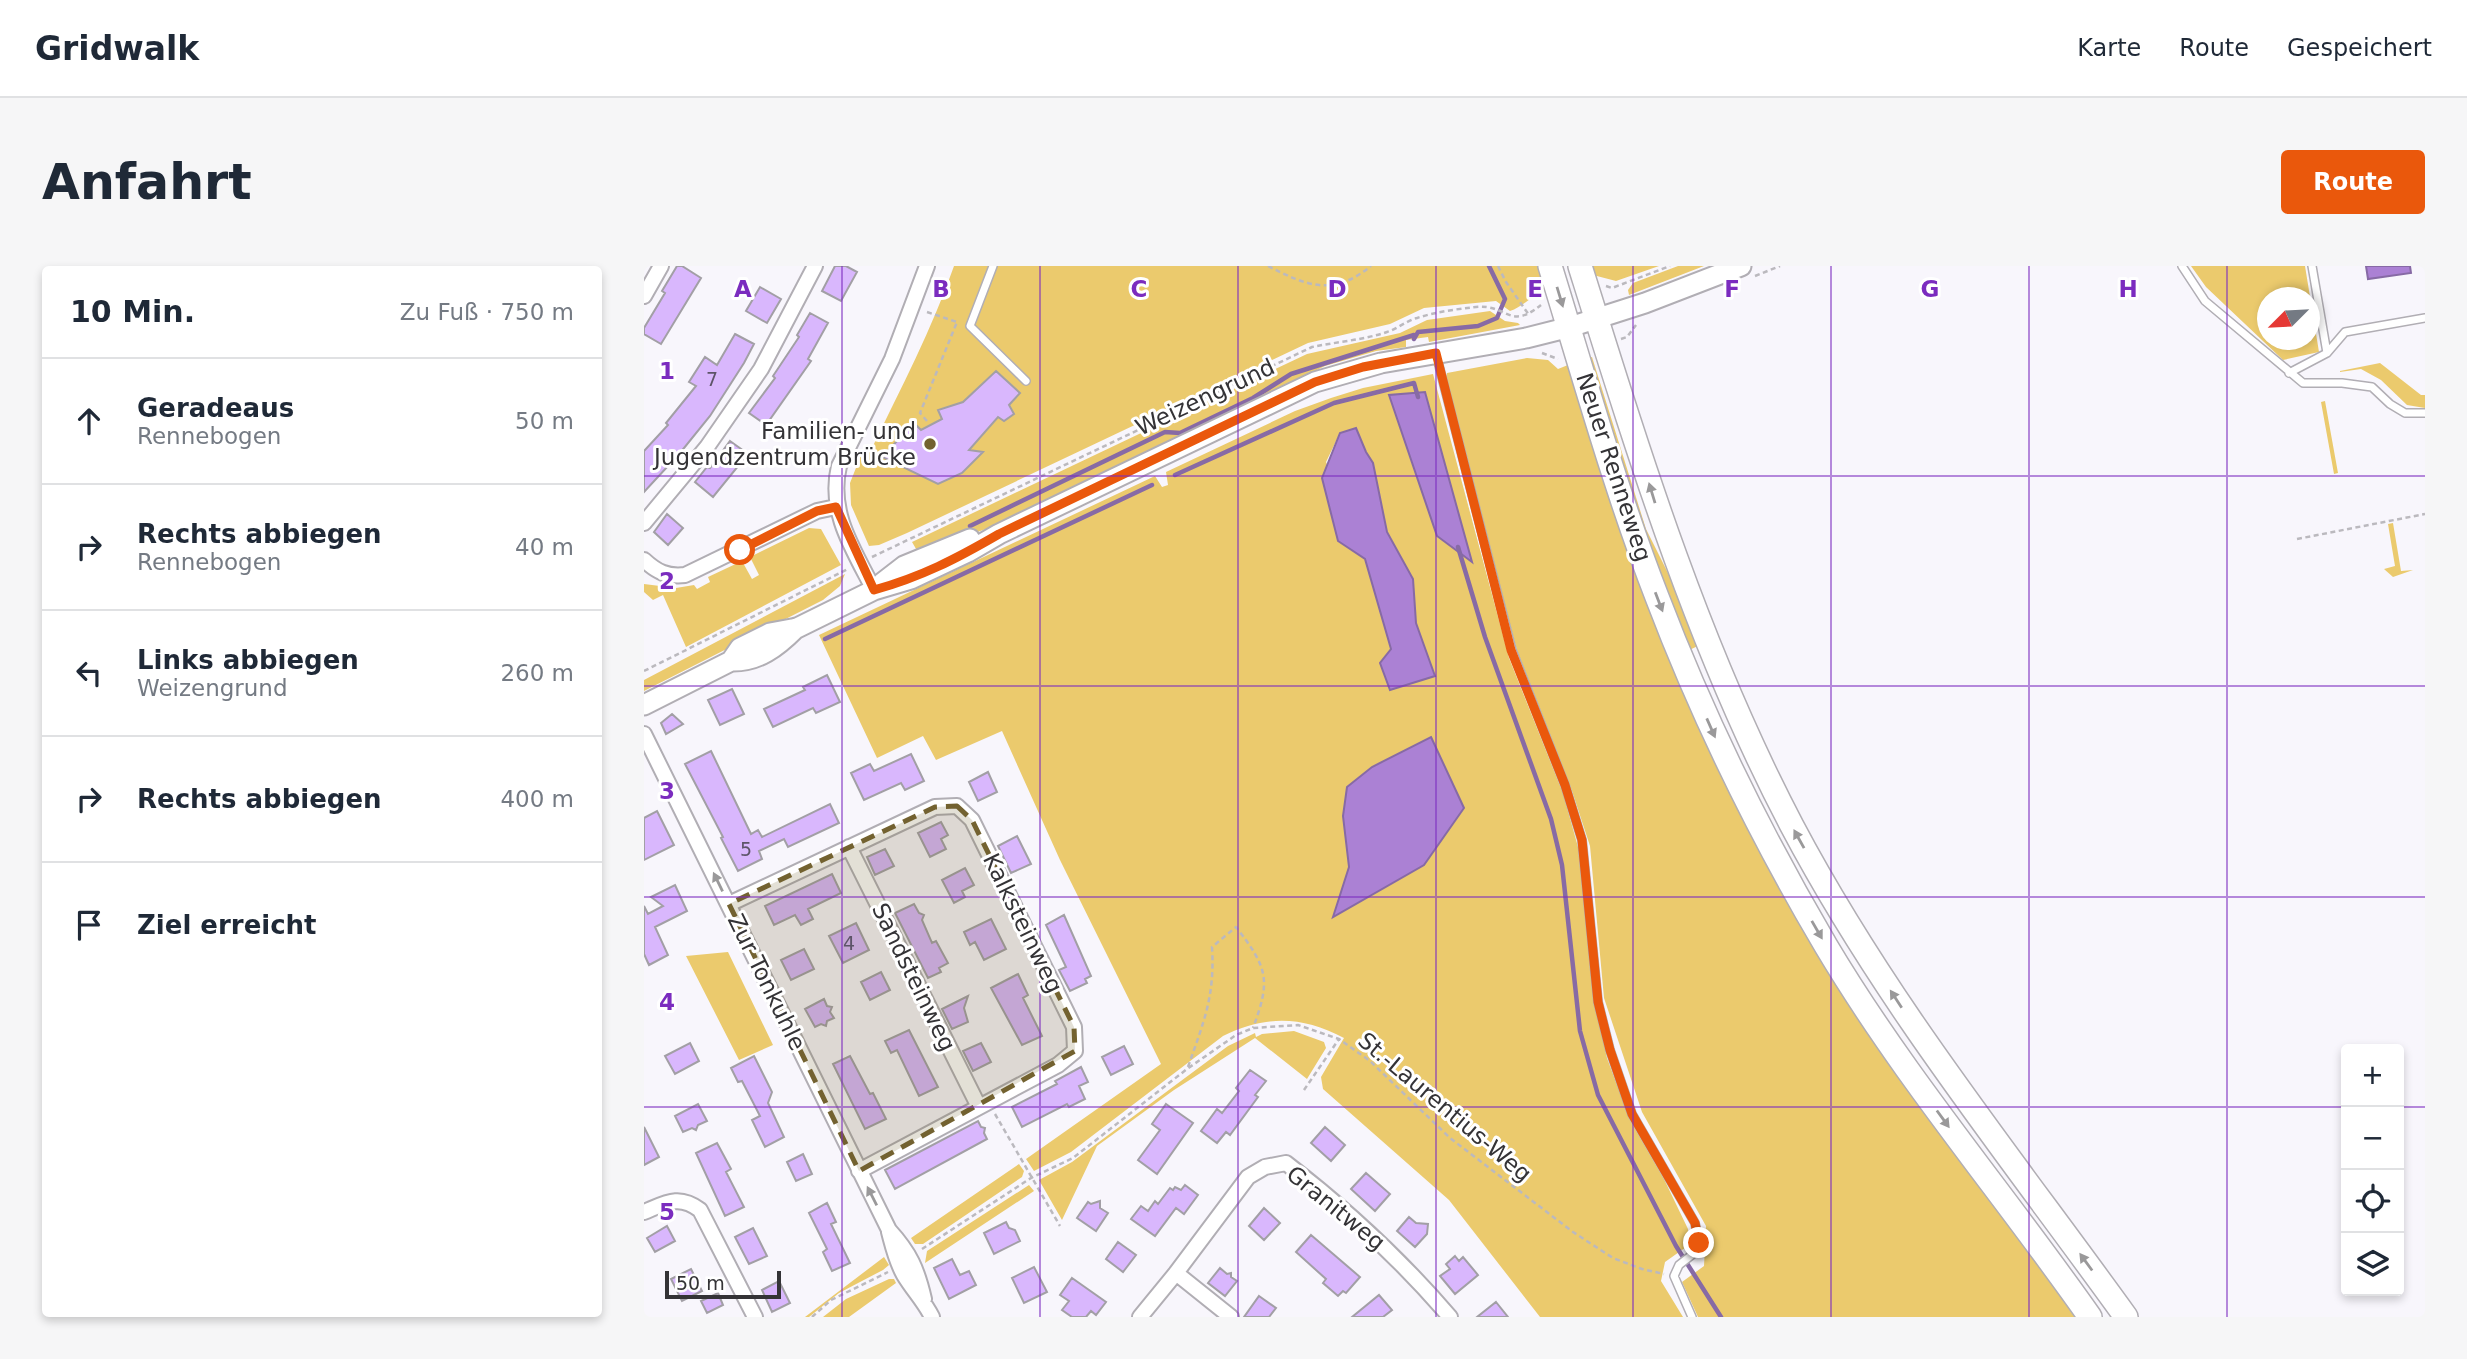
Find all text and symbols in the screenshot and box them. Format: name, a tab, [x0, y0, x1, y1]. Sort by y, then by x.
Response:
text: Gridwalk	[35, 29, 199, 68]
text: Karte	[2077, 34, 2141, 62]
text: Route	[2179, 34, 2249, 62]
text: Gespeichert	[2287, 34, 2432, 62]
button: Route	[2281, 150, 2425, 214]
text: Anfahrt	[42, 154, 252, 211]
text: A	[734, 276, 752, 302]
text: B	[932, 276, 950, 302]
text: C	[1131, 276, 1147, 302]
text: D	[1327, 276, 1347, 302]
text: E	[1527, 276, 1543, 302]
text: F	[1724, 276, 1740, 302]
text: G	[1921, 276, 1939, 302]
text: H	[2118, 276, 2138, 302]
one-way arrow	[1555, 286, 1566, 307]
north arrow	[2257, 287, 2320, 350]
text: 10 Min.	[70, 294, 195, 329]
text: Zu Fuß · 750 m	[400, 299, 574, 325]
street label: Weizengrund	[1131, 353, 1279, 441]
text: 1	[659, 358, 675, 384]
house number: 7	[706, 368, 718, 390]
street label: Neuer Renneweg	[1571, 369, 1657, 565]
text: Geradeaus	[137, 393, 294, 423]
icon: ahead	[70, 402, 108, 440]
text: 50 m	[515, 408, 574, 434]
place label: Familien- und Jugendzentrum Brücke	[652, 418, 916, 470]
text: Rennebogen	[137, 423, 281, 449]
marker: Familien- und Jugendzentrum Brücke	[922, 436, 938, 452]
one-way arrow	[1646, 482, 1657, 503]
text: Rechts abbiegen	[137, 519, 382, 549]
icon: right	[70, 528, 108, 566]
text: 40 m	[515, 534, 574, 560]
route start	[724, 534, 755, 565]
text: Rennebogen	[137, 549, 281, 575]
text: 2	[659, 568, 675, 594]
one-way arrow	[1653, 591, 1664, 612]
text: Links abbiegen	[137, 645, 359, 675]
icon: left	[70, 654, 108, 692]
text: 260 m	[500, 660, 574, 686]
text: Weizengrund	[137, 675, 288, 701]
one-way arrow	[1706, 718, 1717, 739]
text: 3	[659, 778, 675, 804]
icon: right	[70, 780, 108, 818]
text: Rechts abbiegen	[137, 784, 382, 814]
text: 400 m	[500, 786, 574, 812]
one-way arrow	[1793, 829, 1805, 849]
house number: 5	[740, 838, 752, 860]
street label: Kalksteinweg	[978, 849, 1068, 997]
one-way arrow	[712, 872, 723, 892]
street label: Sandsteinweg	[867, 899, 961, 1055]
icon: arrive	[70, 906, 108, 944]
text: Ziel erreicht	[137, 910, 317, 940]
street label: Zur Tonkuhle	[723, 910, 811, 1054]
one-way arrow	[1811, 920, 1823, 939]
house number: 4	[843, 932, 855, 954]
text: 4	[659, 989, 675, 1015]
one-way arrow	[1889, 989, 1902, 1009]
street label: St.-Laurentius-Weg	[1353, 1027, 1537, 1187]
map controls	[2341, 1044, 2404, 1296]
button: +	[2341, 1044, 2404, 1107]
button: −	[2341, 1107, 2404, 1170]
one-way arrow	[1936, 1110, 1950, 1128]
street label: Granitweg	[1282, 1160, 1390, 1256]
button: locate	[2341, 1170, 2404, 1233]
one-way arrow	[866, 1186, 877, 1206]
text: 5	[659, 1199, 675, 1225]
route end	[1683, 1227, 1714, 1258]
button: layers	[2341, 1233, 2404, 1296]
one-way arrow	[2079, 1253, 2093, 1271]
scale bar	[665, 1268, 780, 1300]
text: 50 m	[676, 1272, 725, 1294]

